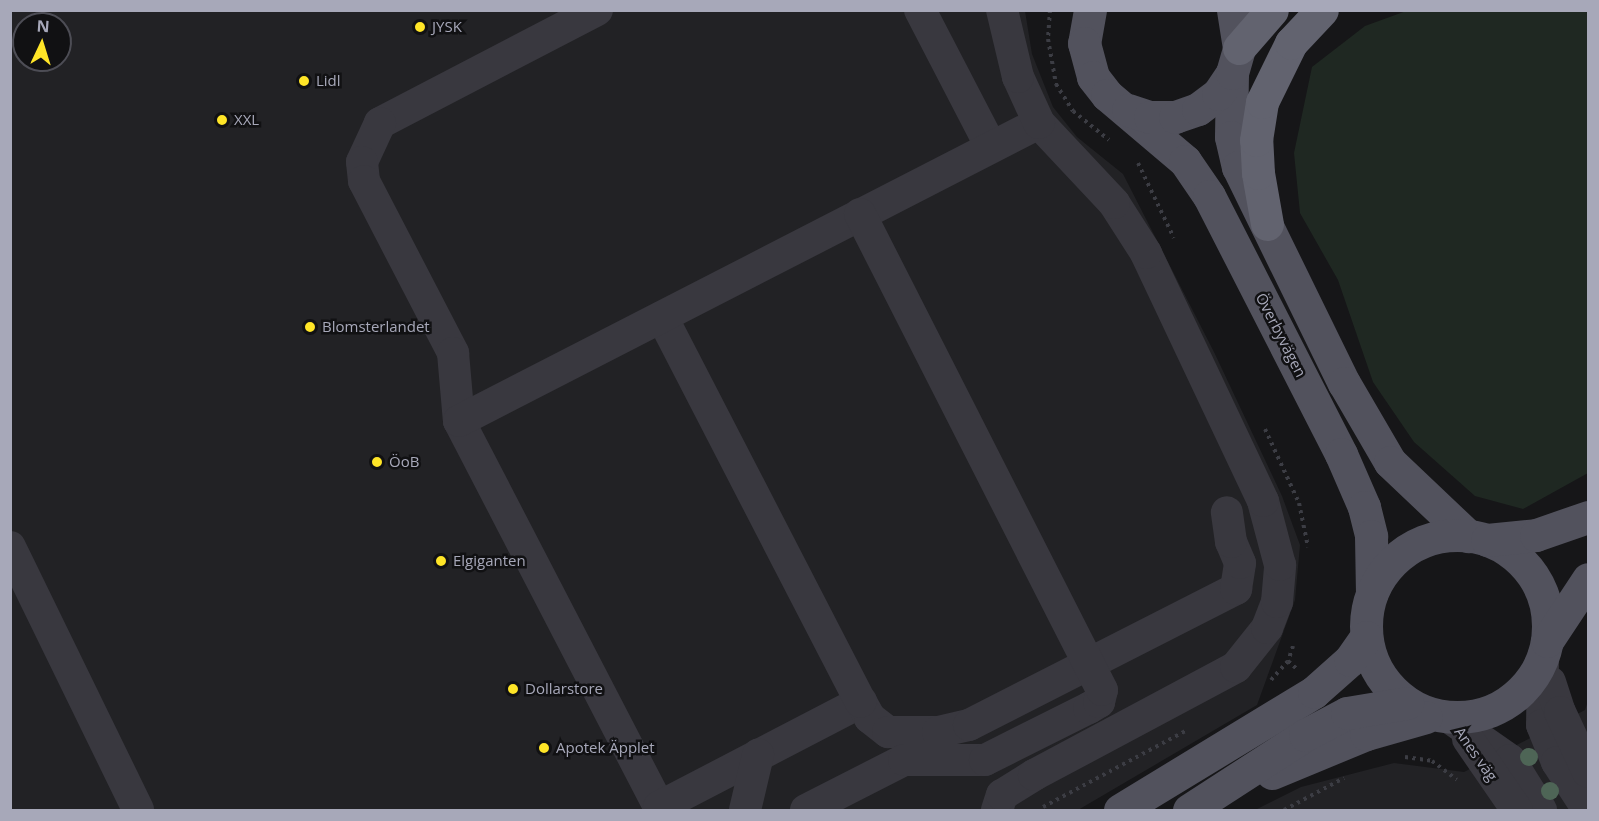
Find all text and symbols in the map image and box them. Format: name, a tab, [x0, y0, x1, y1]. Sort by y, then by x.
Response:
north arrow	[12, 12, 72, 72]
text: N	[36, 15, 50, 37]
place label: JYSK	[432, 18, 462, 36]
marker: JYSK	[413, 20, 427, 34]
place label: Lidl	[316, 72, 341, 90]
marker: Lidl	[297, 74, 311, 88]
place label: XXL	[234, 111, 259, 129]
marker: XXL	[215, 113, 229, 127]
street label: Överbyvägen	[1252, 290, 1310, 380]
place label: Blomsterlandet	[322, 318, 430, 336]
marker: Blomsterlandet	[303, 320, 317, 334]
place label: ÖoB	[389, 453, 419, 471]
marker: ÖoB	[370, 455, 384, 469]
place label: Elgiganten	[453, 552, 526, 570]
marker: Elgiganten	[434, 554, 448, 568]
place label: Dollarstore	[525, 680, 603, 698]
marker: Dollarstore	[506, 682, 520, 696]
street label: Anes väg	[1451, 723, 1501, 785]
place label: Apotek Äpplet	[556, 739, 655, 757]
marker: Apotek Äpplet	[537, 741, 551, 755]

